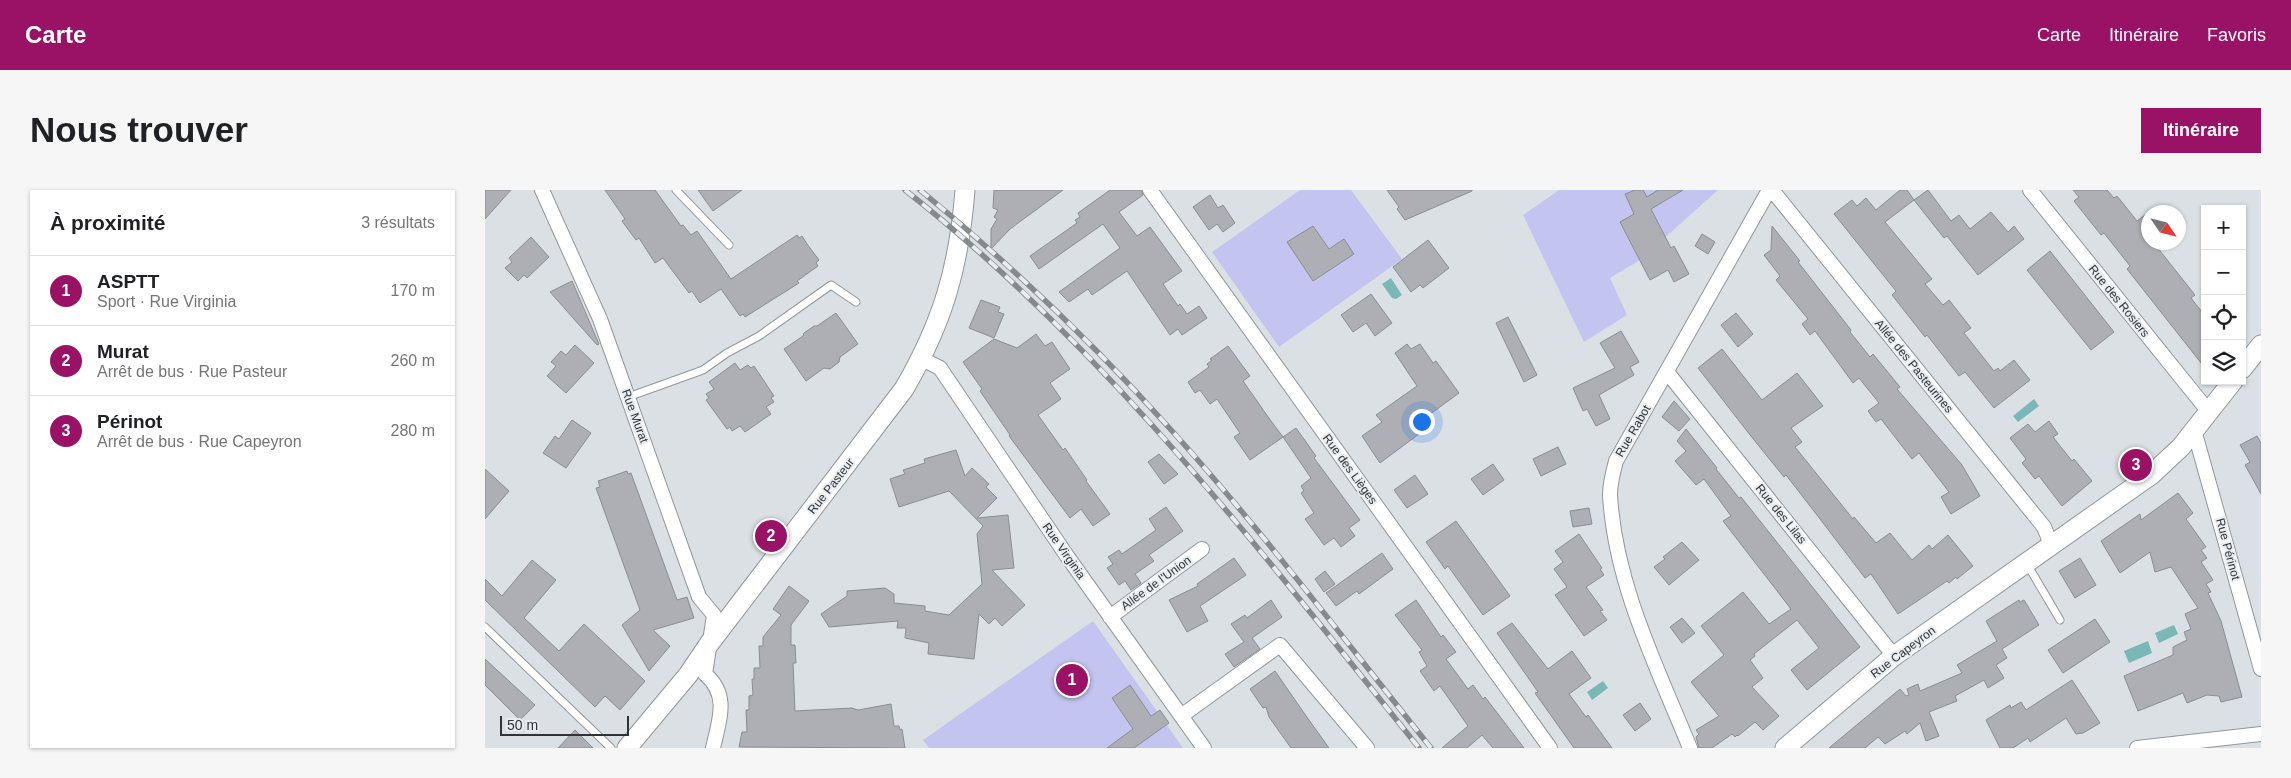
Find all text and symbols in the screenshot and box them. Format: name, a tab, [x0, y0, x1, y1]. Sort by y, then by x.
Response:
text: Carte	[25, 21, 86, 48]
text: Carte	[2037, 25, 2081, 45]
text: Itinéraire	[2109, 25, 2179, 45]
text: Favoris	[2207, 25, 2266, 45]
button: Itinéraire	[2141, 108, 2261, 153]
text: Nous trouver	[30, 110, 248, 149]
north arrow	[2141, 205, 2186, 250]
map controls	[2201, 205, 2246, 385]
button: +	[2201, 205, 2246, 250]
text: À proximité	[50, 211, 166, 234]
text: 3 résultats	[361, 214, 435, 231]
button: −	[2201, 250, 2246, 295]
street label: Rue des Rosiers	[2086, 262, 2152, 340]
text: ASPTT	[97, 271, 159, 292]
text: 1	[62, 282, 70, 299]
text: 170 m	[391, 282, 435, 299]
text: Sport · Rue Virginia	[97, 293, 236, 310]
button: locate	[2201, 295, 2246, 340]
street label: Allée des Pasteurines	[1872, 316, 1956, 416]
button: layers	[2201, 340, 2246, 385]
text: Murat	[97, 341, 149, 362]
text: 2	[62, 352, 70, 369]
text: 260 m	[391, 352, 435, 369]
text: Arrêt de bus · Rue Pasteur	[97, 363, 287, 380]
street label: Rue Murat	[619, 387, 651, 445]
street label: Rue Rabot	[1613, 402, 1654, 459]
your location	[1409, 409, 1435, 435]
text: Périnot	[97, 411, 162, 432]
text: 3	[62, 422, 70, 439]
text: 280 m	[391, 422, 435, 439]
street label: Rue des Lièges	[1320, 431, 1380, 507]
text: Arrêt de bus · Rue Capeyron	[97, 433, 302, 450]
pin: 3	[2120, 446, 2152, 484]
street label: Rue Pasteur	[805, 455, 857, 517]
street label: Rue des Lilas	[1753, 481, 1809, 547]
pin: 2	[755, 517, 787, 555]
street label: Rue Périnot	[2213, 517, 2243, 582]
street label: Rue Virginia	[1040, 520, 1089, 582]
street label: Allée de l'Union	[1118, 553, 1194, 613]
street label: Rue Capeyron	[1868, 623, 1938, 681]
pin: 1	[1056, 661, 1088, 699]
scale bar	[500, 713, 629, 736]
text: 50 m	[507, 717, 538, 733]

